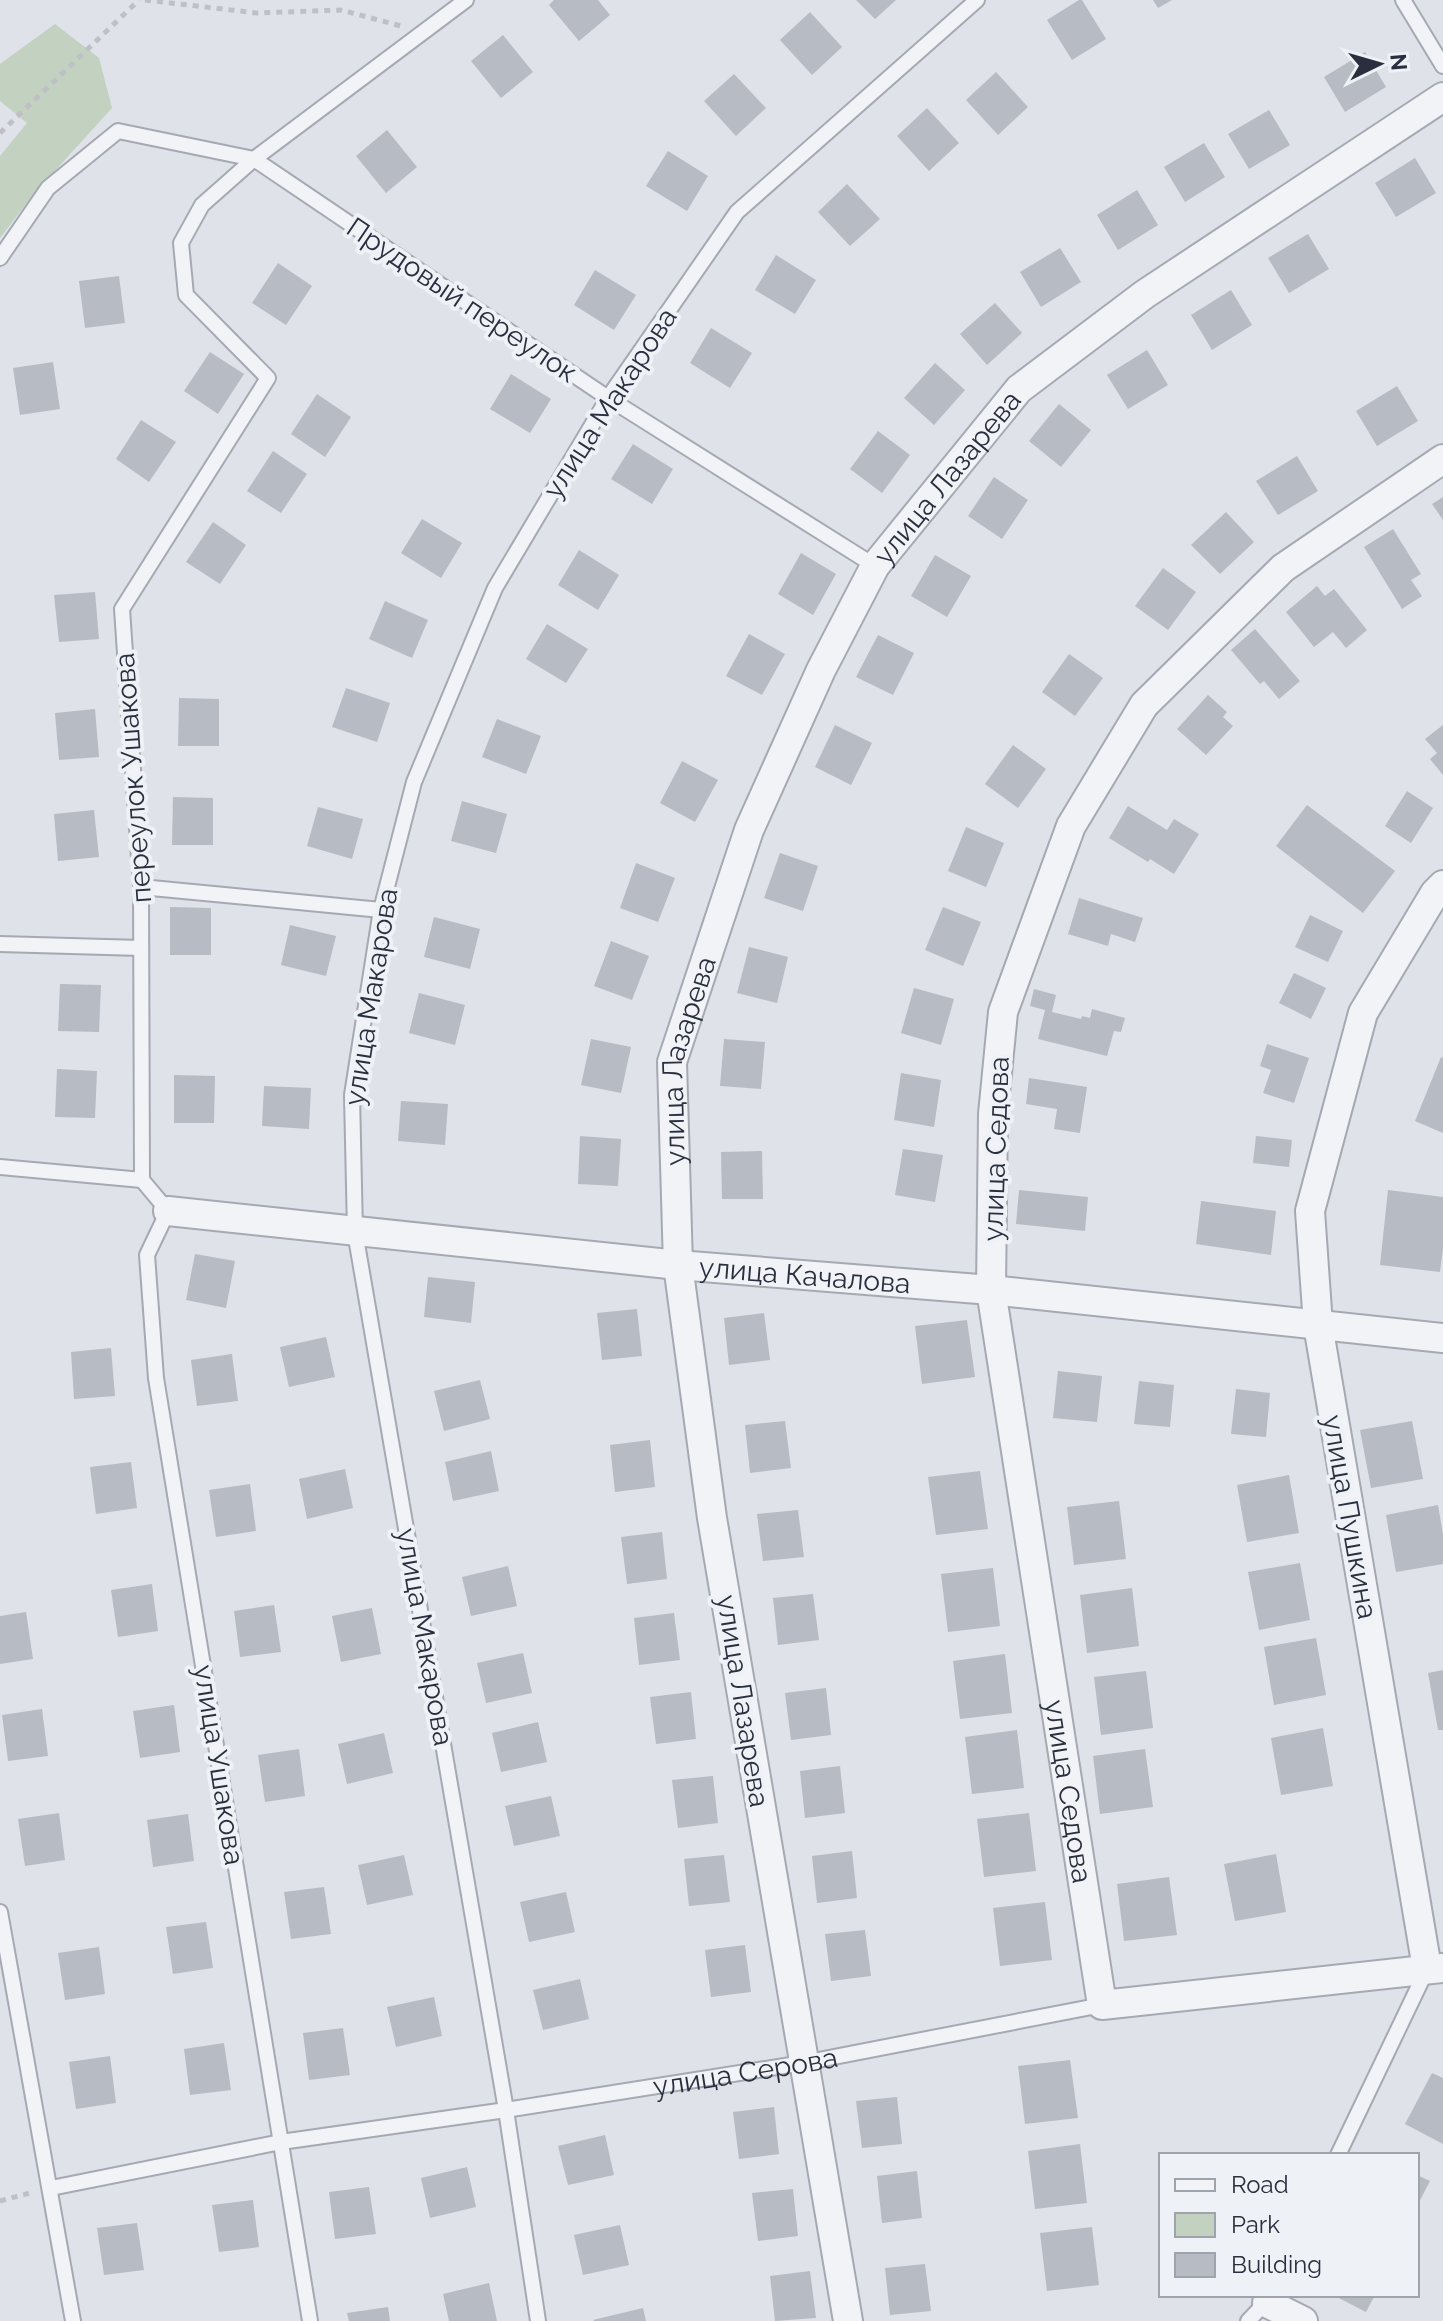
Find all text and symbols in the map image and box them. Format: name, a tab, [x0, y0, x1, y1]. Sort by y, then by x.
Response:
north arrow	[1339, 24, 1419, 104]
text: N	[1385, 53, 1413, 72]
street label: Прудовый переулок	[341, 211, 583, 389]
street label: улица Макарова	[536, 302, 684, 504]
street label: улица Лазарева	[867, 384, 1027, 571]
street label: переулок Ушакова	[108, 652, 158, 904]
street label: улица Макарова	[337, 886, 405, 1108]
street label: улица Лазарева	[655, 952, 722, 1166]
street label: улица Седова	[976, 1056, 1016, 1242]
street label: улица Качалова	[698, 1250, 912, 1300]
street label: улица Пушкина	[1316, 1412, 1384, 1622]
street label: улица Макарова	[390, 1526, 460, 1748]
street label: улица Лазарева	[710, 1593, 776, 1809]
street label: улица Ушакова	[187, 1663, 251, 1867]
street label: улица Седова	[1038, 1697, 1099, 1885]
street label: улица Серова	[651, 2040, 840, 2103]
legend	[1159, 2153, 1419, 2297]
text: Road	[1231, 2170, 1289, 2199]
text: Park	[1231, 2210, 1280, 2239]
text: Building	[1231, 2250, 1322, 2279]

